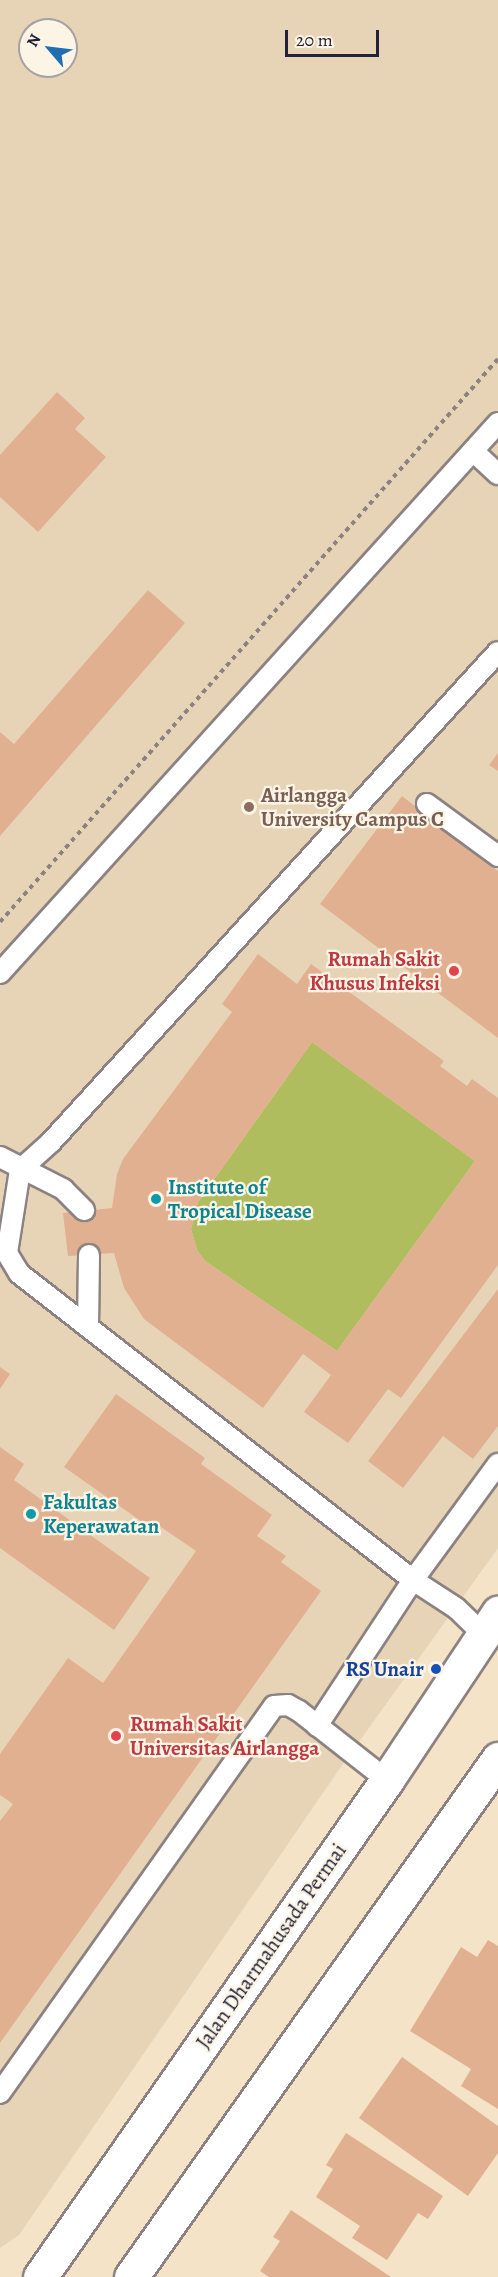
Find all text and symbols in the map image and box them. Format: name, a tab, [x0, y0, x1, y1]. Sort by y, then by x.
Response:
north arrow	[18, 18, 78, 78]
scale bar	[288, 18, 382, 56]
text: 20 m	[296, 28, 333, 52]
text: N	[21, 30, 46, 51]
place label: Airlangga University Campus C	[261, 782, 444, 832]
marker: Airlangga University Campus C	[242, 800, 256, 814]
place label: Rumah Sakit Khusus Infeksi	[310, 946, 440, 996]
marker: Rumah Sakit Khusus Infeksi	[445, 962, 463, 980]
place label: Institute of Tropical Disease	[168, 1174, 312, 1224]
marker: Institute of Tropical Disease	[149, 1192, 163, 1206]
place label: Fakultas Keperawatan	[43, 1489, 159, 1539]
marker: Fakultas Keperawatan	[24, 1507, 38, 1521]
place label: RS Unair	[345, 1656, 424, 1682]
marker: RS Unair	[429, 1662, 443, 1676]
place label: Rumah Sakit Universitas Airlangga	[130, 1711, 319, 1761]
marker: Rumah Sakit Universitas Airlangga	[107, 1727, 125, 1745]
street label: Jalan Dharmahusada Permai	[190, 1838, 352, 2054]

